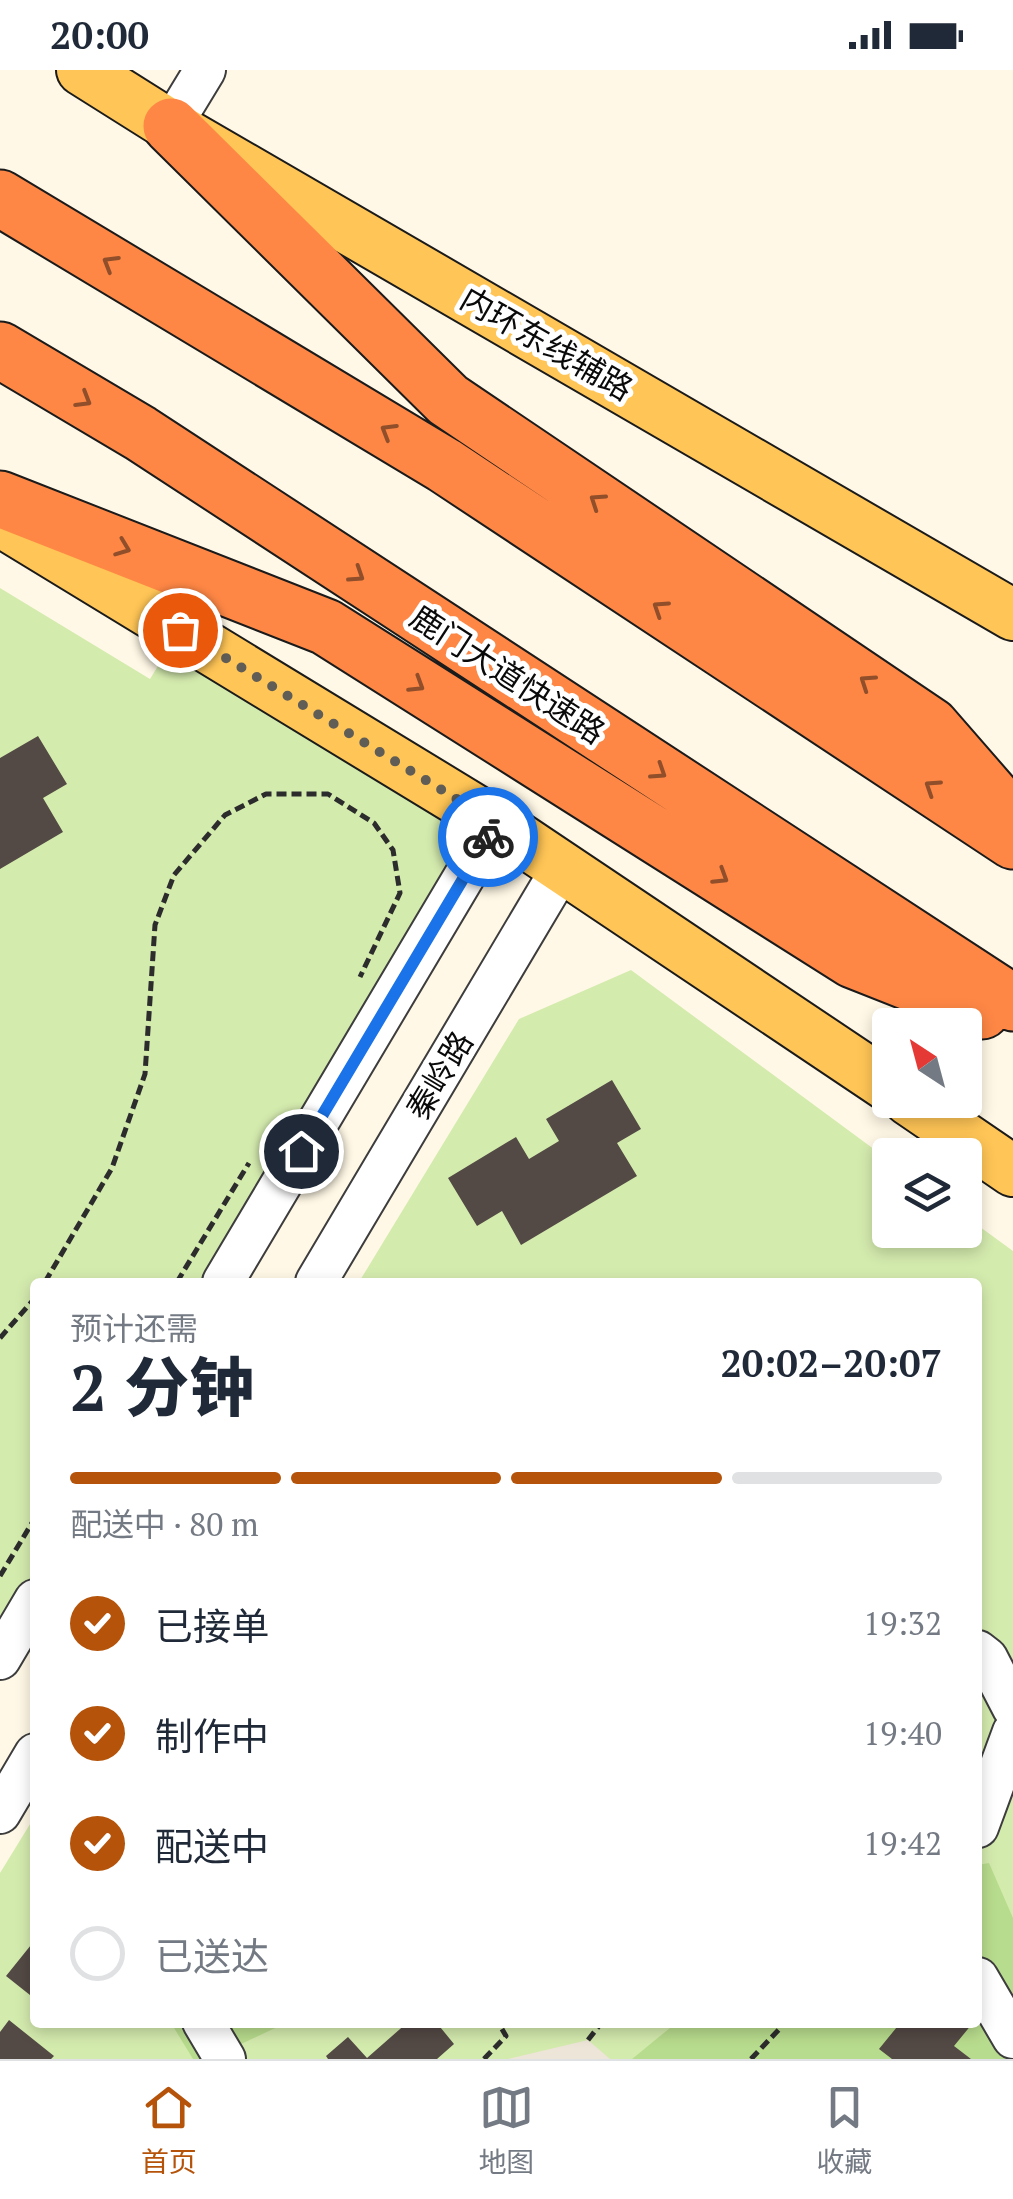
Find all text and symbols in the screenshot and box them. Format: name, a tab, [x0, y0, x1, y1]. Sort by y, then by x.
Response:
text: 20:00	[50, 10, 149, 60]
one-way arrow	[103, 256, 121, 275]
street label: 内环东线辅路	[453, 277, 641, 409]
one-way arrow	[73, 388, 91, 407]
one-way arrow	[381, 424, 399, 443]
one-way arrow	[590, 495, 609, 513]
one-way arrow	[114, 536, 131, 556]
one-way arrow	[347, 563, 365, 582]
pin	[138, 588, 223, 673]
street label: 鹿门大道快速路	[403, 595, 613, 753]
one-way arrow	[653, 602, 671, 621]
icon: bag	[153, 603, 208, 658]
one-way arrow	[406, 672, 424, 691]
one-way arrow	[859, 676, 877, 695]
one-way arrow	[647, 760, 666, 778]
one-way arrow	[924, 781, 942, 800]
courier	[438, 787, 538, 887]
icon: bike	[461, 810, 516, 865]
one-way arrow	[710, 864, 728, 883]
north arrow	[872, 1008, 982, 1118]
map controls	[872, 1008, 982, 1248]
street label: 秦岭路	[396, 1023, 482, 1127]
pin	[259, 1109, 344, 1194]
icon: home	[274, 1124, 329, 1179]
button: layers	[872, 1138, 982, 1248]
text: 预计还需	[70, 1307, 198, 1349]
text: 20:02–20:07	[720, 1338, 942, 1388]
text: 2 分钟	[70, 1343, 254, 1430]
text: 配送中 · 80 m	[70, 1503, 259, 1545]
icon: check	[70, 1596, 125, 1651]
text: 已接单	[155, 1601, 269, 1651]
text: 19:32	[863, 1602, 942, 1644]
icon: check	[70, 1706, 125, 1761]
text: 制作中	[155, 1711, 269, 1761]
text: 19:40	[863, 1712, 942, 1754]
icon: check	[70, 1816, 125, 1871]
text: 配送中	[155, 1821, 269, 1871]
text: 19:42	[863, 1822, 942, 1864]
text: 已送达	[155, 1931, 269, 1981]
tab: 首页	[141, 2080, 197, 2180]
tab: 地图	[478, 2080, 534, 2180]
tab: 收藏	[816, 2080, 872, 2180]

